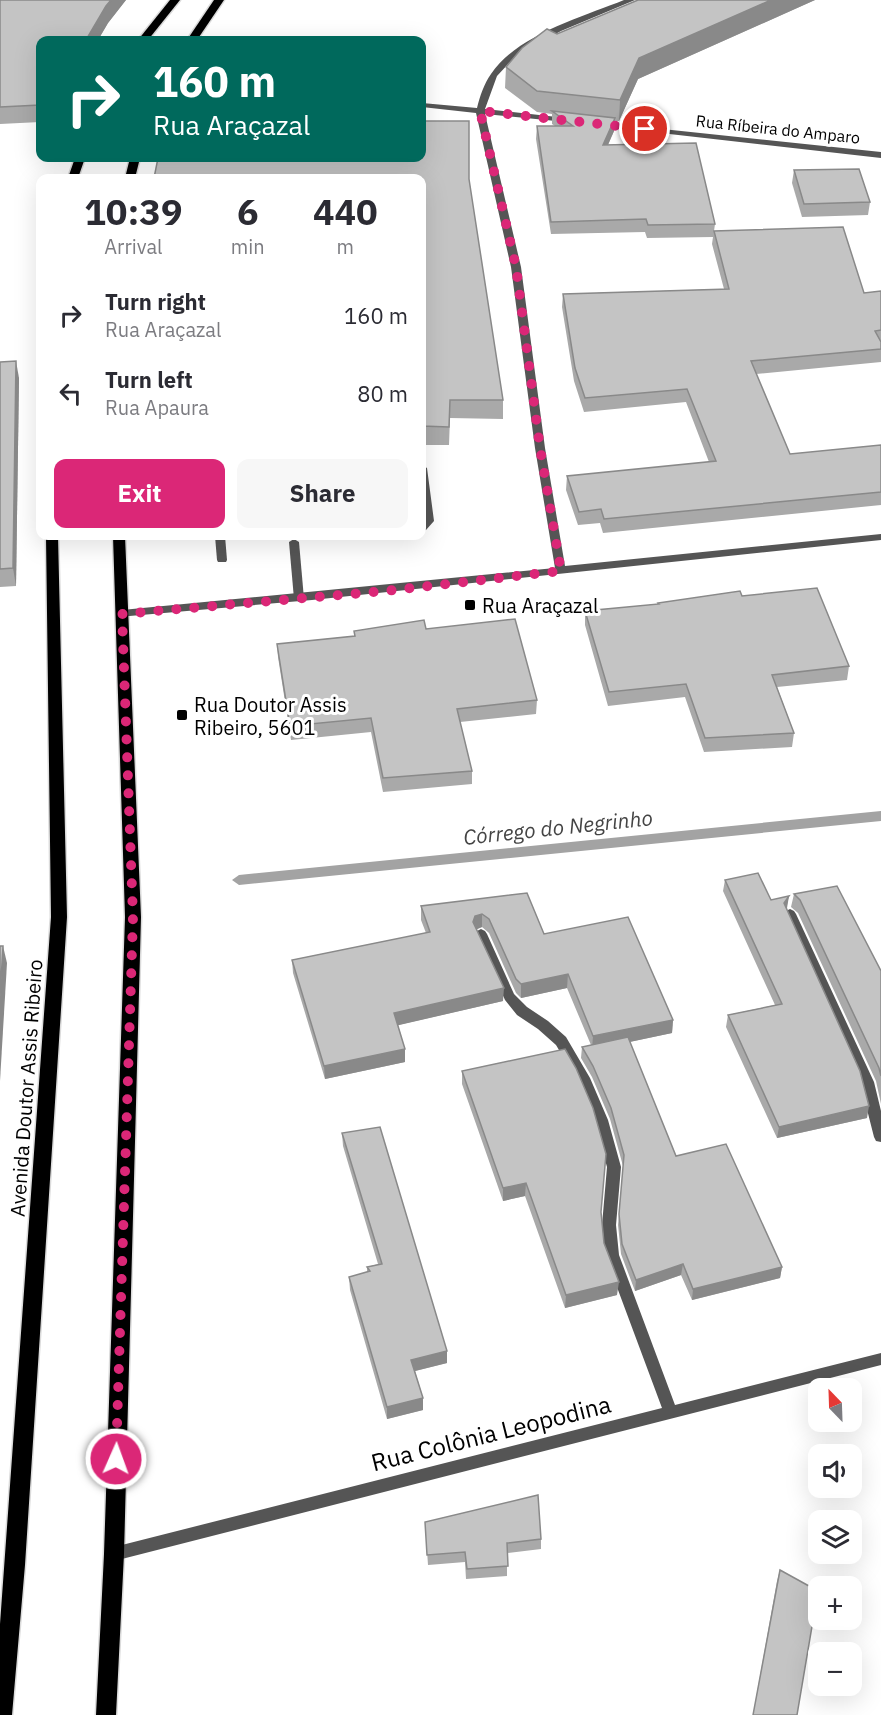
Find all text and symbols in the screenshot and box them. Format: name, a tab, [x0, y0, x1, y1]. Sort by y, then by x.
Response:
text: 160 m	[153, 54, 276, 109]
icon: right	[54, 60, 132, 138]
pin	[619, 103, 670, 154]
text: Rua Araçazal	[153, 107, 310, 142]
street label: Rua Ríbeira do Amparo	[695, 110, 861, 148]
icon: arrive	[628, 112, 661, 145]
text: 10:39	[84, 188, 183, 235]
text: 6	[237, 188, 259, 235]
text: 440	[313, 188, 378, 235]
text: Arrival	[104, 233, 163, 260]
text: min	[231, 233, 265, 260]
text: m	[337, 233, 354, 260]
text: Turn right	[105, 287, 206, 316]
icon: right	[54, 299, 87, 332]
text: 160 m	[344, 301, 408, 330]
text: Rua Araçazal	[105, 316, 221, 343]
text: Turn left	[105, 365, 193, 394]
icon: left	[54, 377, 87, 410]
text: 80 m	[357, 379, 408, 408]
text: Rua Apaura	[105, 394, 209, 421]
button: Exit	[54, 459, 225, 528]
button: Share	[237, 459, 408, 528]
place label: Rua Araçazal	[482, 592, 598, 619]
marker: Rua Araçazal	[463, 598, 477, 612]
place label: Rua Doutor Assis Ribeiro, 5601	[194, 691, 347, 741]
marker: Rua Doutor Assis Ribeiro, 5601	[175, 708, 189, 722]
water label: Córrego do Negrinho	[462, 803, 654, 851]
street label: Avenida Doutor Assis Ribeiro	[4, 958, 48, 1218]
north arrow	[808, 1378, 862, 1432]
map controls	[808, 1378, 862, 1696]
street label: Rua Colônia Leopodina	[368, 1388, 614, 1478]
position arrow	[84, 1427, 148, 1491]
button: sound	[808, 1444, 862, 1498]
button: layers	[808, 1510, 862, 1564]
button: +	[808, 1576, 862, 1630]
button: −	[808, 1642, 862, 1696]

